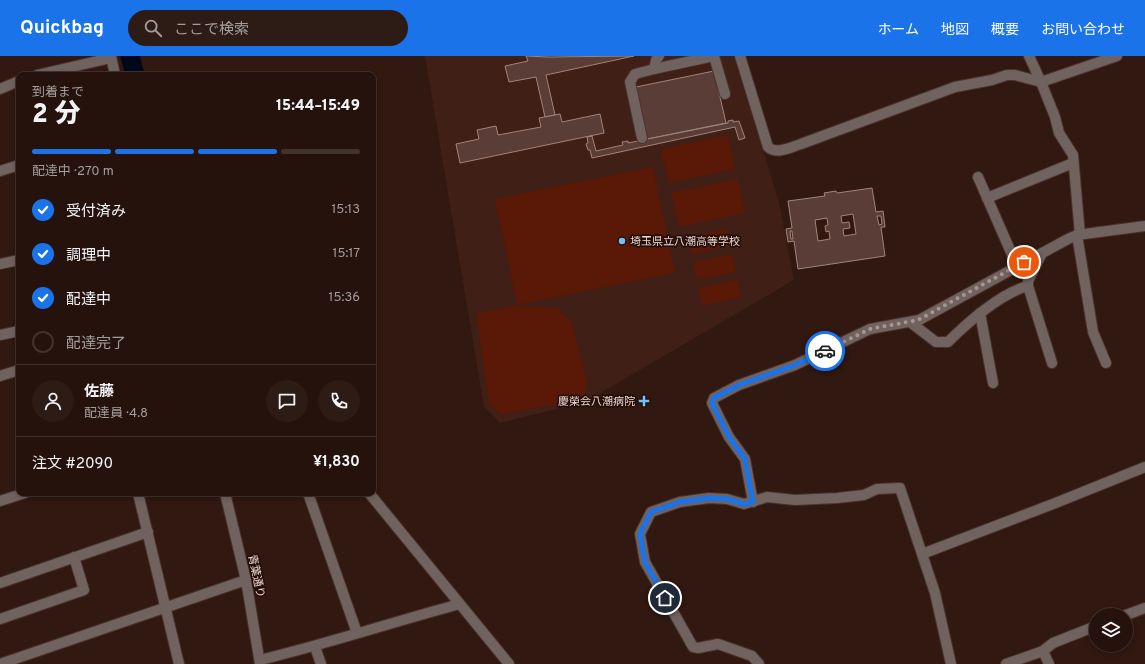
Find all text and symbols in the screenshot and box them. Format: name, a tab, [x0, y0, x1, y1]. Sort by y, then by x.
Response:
search box	[128, 10, 408, 46]
text: Quickbag	[20, 16, 104, 40]
icon: search	[142, 17, 164, 39]
text: ここで検索	[174, 21, 249, 40]
text: ホーム	[877, 22, 919, 39]
text: 地図	[941, 22, 969, 39]
text: 概要	[991, 22, 1019, 39]
text: お問い合わせ	[1041, 22, 1125, 39]
text: 到着まで	[32, 85, 84, 101]
text: 15:44–15:49	[276, 97, 360, 116]
text: 2 分	[32, 99, 81, 132]
text: 配達中 · 270 m	[32, 164, 114, 180]
icon: check	[32, 199, 54, 221]
text: 15:13	[331, 202, 360, 218]
text: 受付済み	[66, 203, 126, 222]
place label: 埼玉県立八潮高等学校	[630, 235, 740, 249]
marker: 埼玉県立八潮高等学校	[617, 236, 627, 246]
icon: check	[32, 243, 54, 265]
pin	[1007, 245, 1041, 279]
text: 15:17	[333, 246, 360, 262]
text: 調理中	[66, 247, 111, 266]
icon: bag	[1013, 251, 1035, 273]
icon: check	[32, 287, 54, 309]
text: 15:36	[329, 290, 360, 306]
text: 配達中	[66, 291, 111, 310]
courier	[805, 331, 845, 371]
text: 配達完了	[66, 335, 126, 354]
icon: car	[814, 340, 836, 362]
button: person	[32, 380, 74, 422]
button: chat	[266, 380, 308, 422]
button: phone	[318, 380, 360, 422]
text: 佐藤	[84, 383, 114, 402]
place label: 慶榮会八潮病院	[558, 395, 635, 409]
marker: 慶榮会八潮病院	[638, 395, 650, 407]
text: 配達員 · 4.8	[84, 406, 148, 422]
text: ¥1,830	[313, 453, 360, 472]
text: 注文 #2090	[32, 455, 113, 474]
street label: 青葉通り	[245, 553, 267, 599]
pin	[648, 581, 682, 615]
icon: home	[654, 587, 676, 609]
map controls	[1089, 608, 1133, 652]
button: layers	[1089, 608, 1133, 652]

